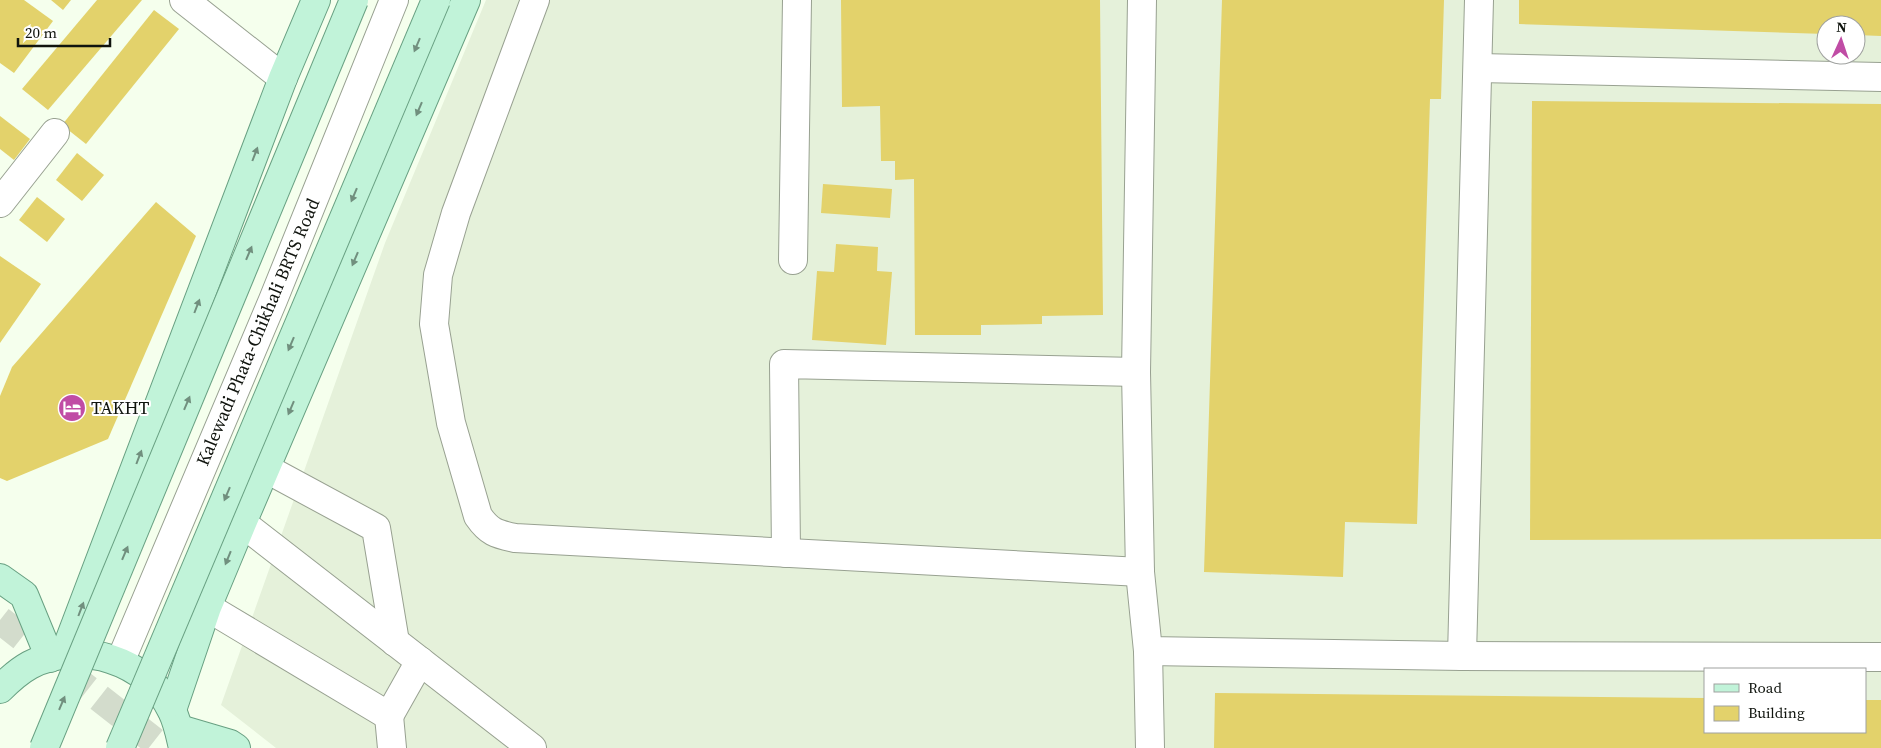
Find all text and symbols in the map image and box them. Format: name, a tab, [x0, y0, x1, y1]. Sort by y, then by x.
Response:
scale bar	[18, 15, 110, 47]
north arrow	[1816, 15, 1866, 65]
text: N	[1836, 17, 1847, 37]
text: 20 m	[25, 22, 57, 43]
one-way arrow	[413, 38, 421, 53]
one-way arrow	[414, 102, 422, 116]
one-way arrow	[252, 146, 259, 161]
one-way arrow	[349, 188, 357, 202]
street label: Kalewadi Phata-Chikhali BRTS Road	[190, 194, 325, 469]
one-way arrow	[246, 246, 254, 260]
one-way arrow	[351, 252, 359, 267]
one-way arrow	[194, 298, 201, 313]
one-way arrow	[286, 337, 294, 351]
hotel icon: TAKHT	[57, 393, 87, 423]
place label: TAKHT	[91, 395, 150, 420]
one-way arrow	[183, 395, 191, 410]
one-way arrow	[287, 401, 295, 415]
one-way arrow	[136, 450, 143, 465]
one-way arrow	[223, 487, 231, 501]
one-way arrow	[121, 546, 129, 560]
one-way arrow	[223, 551, 231, 565]
one-way arrow	[77, 601, 85, 616]
legend	[1704, 668, 1866, 733]
text: Road	[1748, 677, 1782, 698]
one-way arrow	[59, 696, 67, 710]
text: Building	[1748, 702, 1805, 723]

